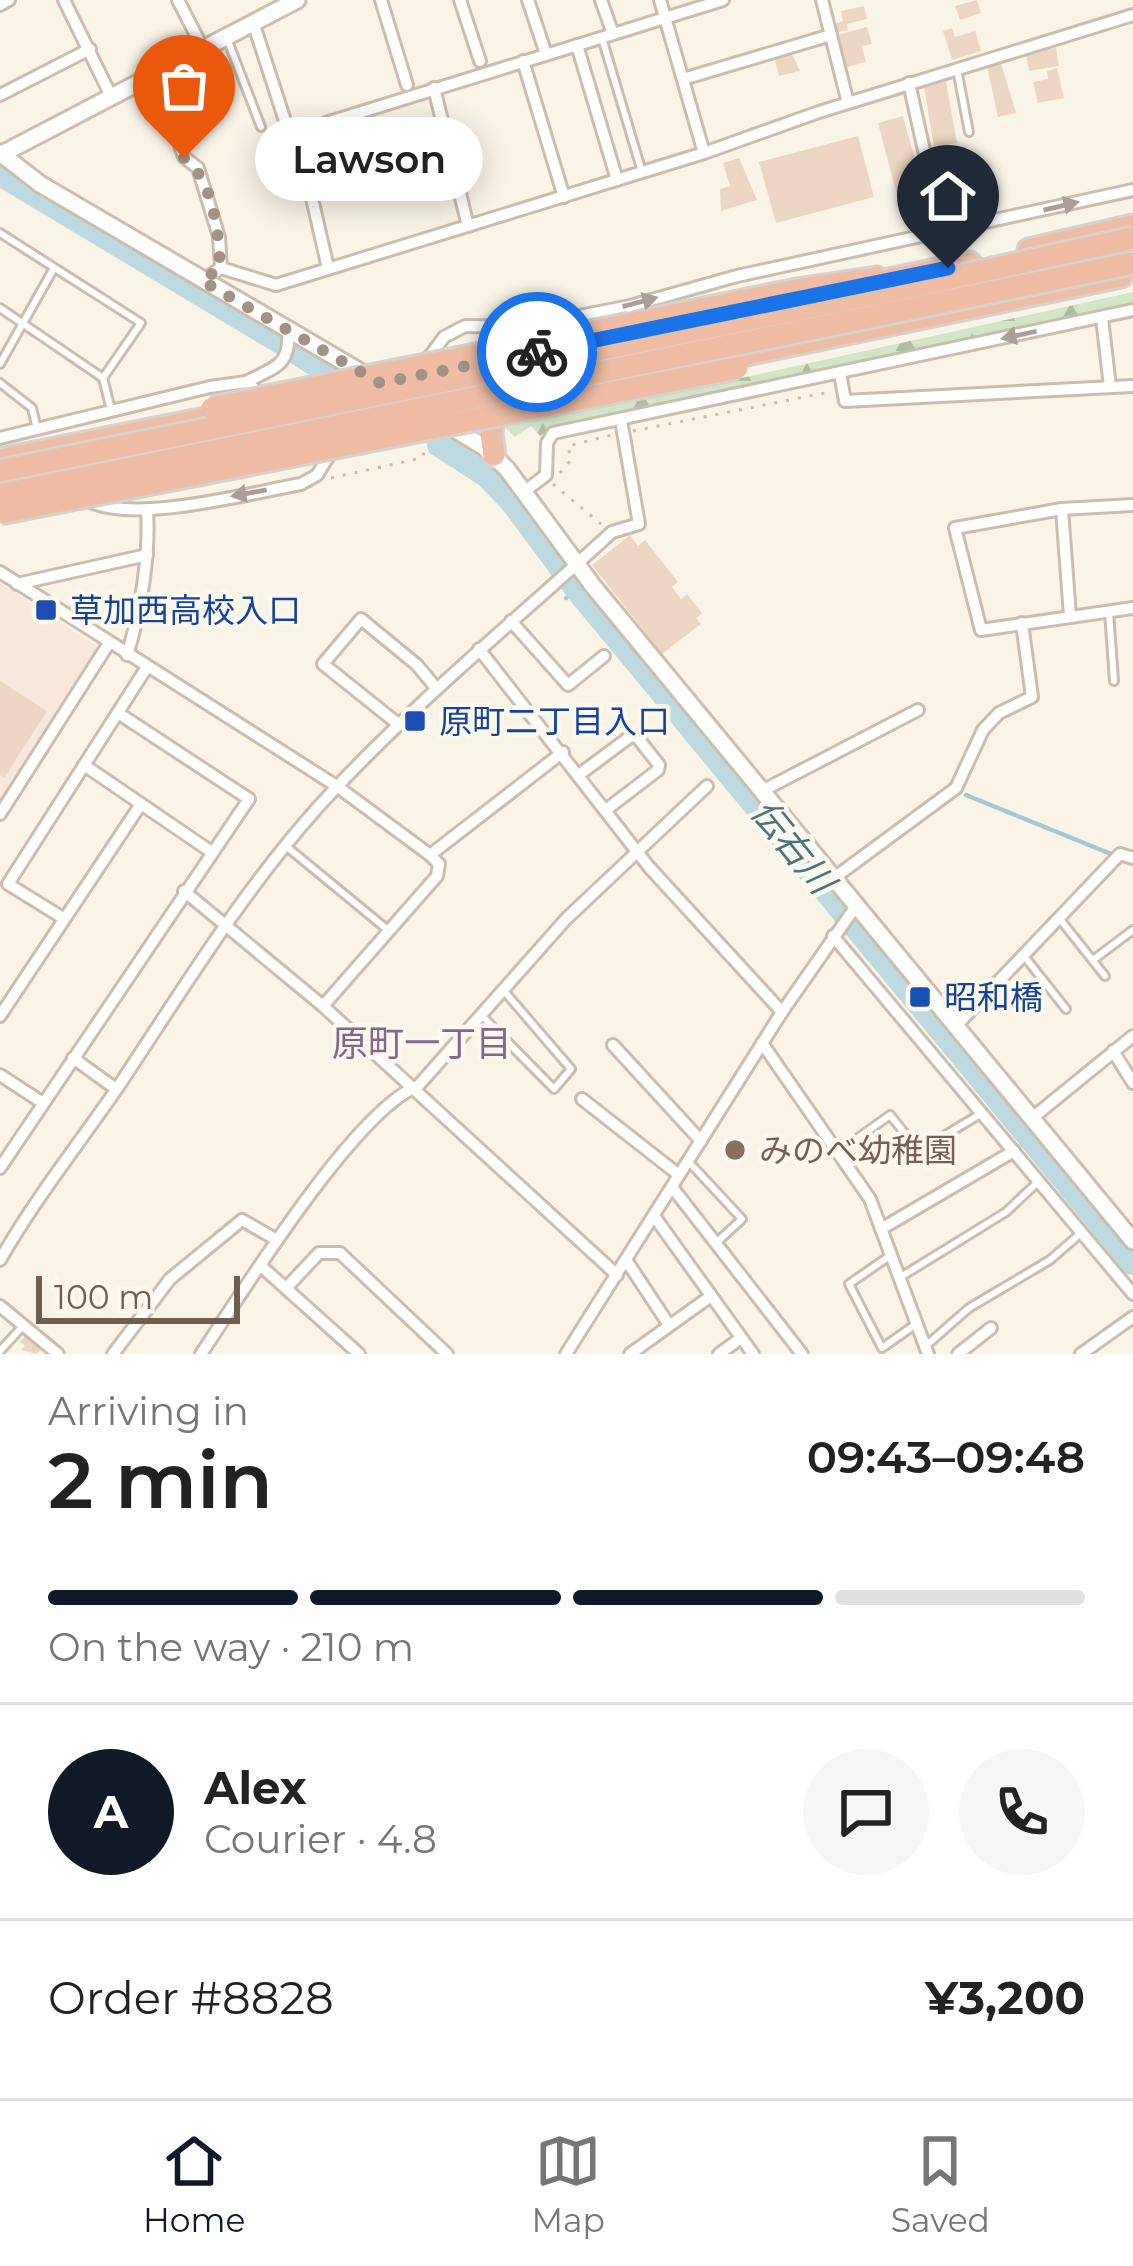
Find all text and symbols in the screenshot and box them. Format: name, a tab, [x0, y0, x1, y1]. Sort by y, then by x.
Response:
pin	[133, 35, 235, 158]
icon: bag	[151, 53, 217, 119]
callout: Lawson	[256, 116, 484, 200]
text: Lawson	[292, 135, 446, 183]
pin	[897, 145, 999, 268]
icon: home	[915, 163, 981, 229]
one-way arrow	[1043, 196, 1080, 215]
courier	[477, 292, 597, 412]
one-way arrow	[622, 292, 659, 311]
icon: bike	[504, 319, 570, 385]
one-way arrow	[999, 327, 1037, 346]
one-way arrow	[229, 484, 267, 502]
place label: 草加西高校入口	[70, 590, 301, 630]
marker: 草加西高校入口	[33, 597, 59, 623]
place label: 原町二丁目入口	[439, 701, 670, 741]
marker: 原町二丁目入口	[402, 708, 428, 734]
water label: 伝右川	[742, 790, 847, 905]
place label: 昭和橋	[944, 977, 1043, 1017]
marker: 昭和橋	[907, 984, 933, 1010]
district label: 原町一丁目	[332, 1021, 512, 1065]
place label: みのべ幼稚園	[759, 1130, 957, 1170]
marker: みのべ幼稚園	[722, 1137, 748, 1163]
scale bar	[36, 1270, 240, 1323]
text: 100 m	[54, 1277, 153, 1317]
text: Arriving in	[48, 1387, 249, 1435]
text: 09:43–09:48	[807, 1429, 1085, 1484]
text: 2 min	[48, 1432, 273, 1528]
text: On the way · 210 m	[48, 1623, 414, 1671]
button: chat	[803, 1749, 929, 1875]
button: phone	[959, 1749, 1085, 1875]
text: Alex	[204, 1760, 307, 1815]
text: A	[94, 1784, 128, 1839]
text: Courier · 4.8	[204, 1815, 437, 1863]
text: Order #8828	[48, 1970, 334, 2025]
text: ¥3,200	[925, 1970, 1085, 2025]
tab: Home	[143, 2128, 245, 2240]
tab: Map	[531, 2128, 605, 2240]
tab: Saved	[891, 2128, 990, 2240]

